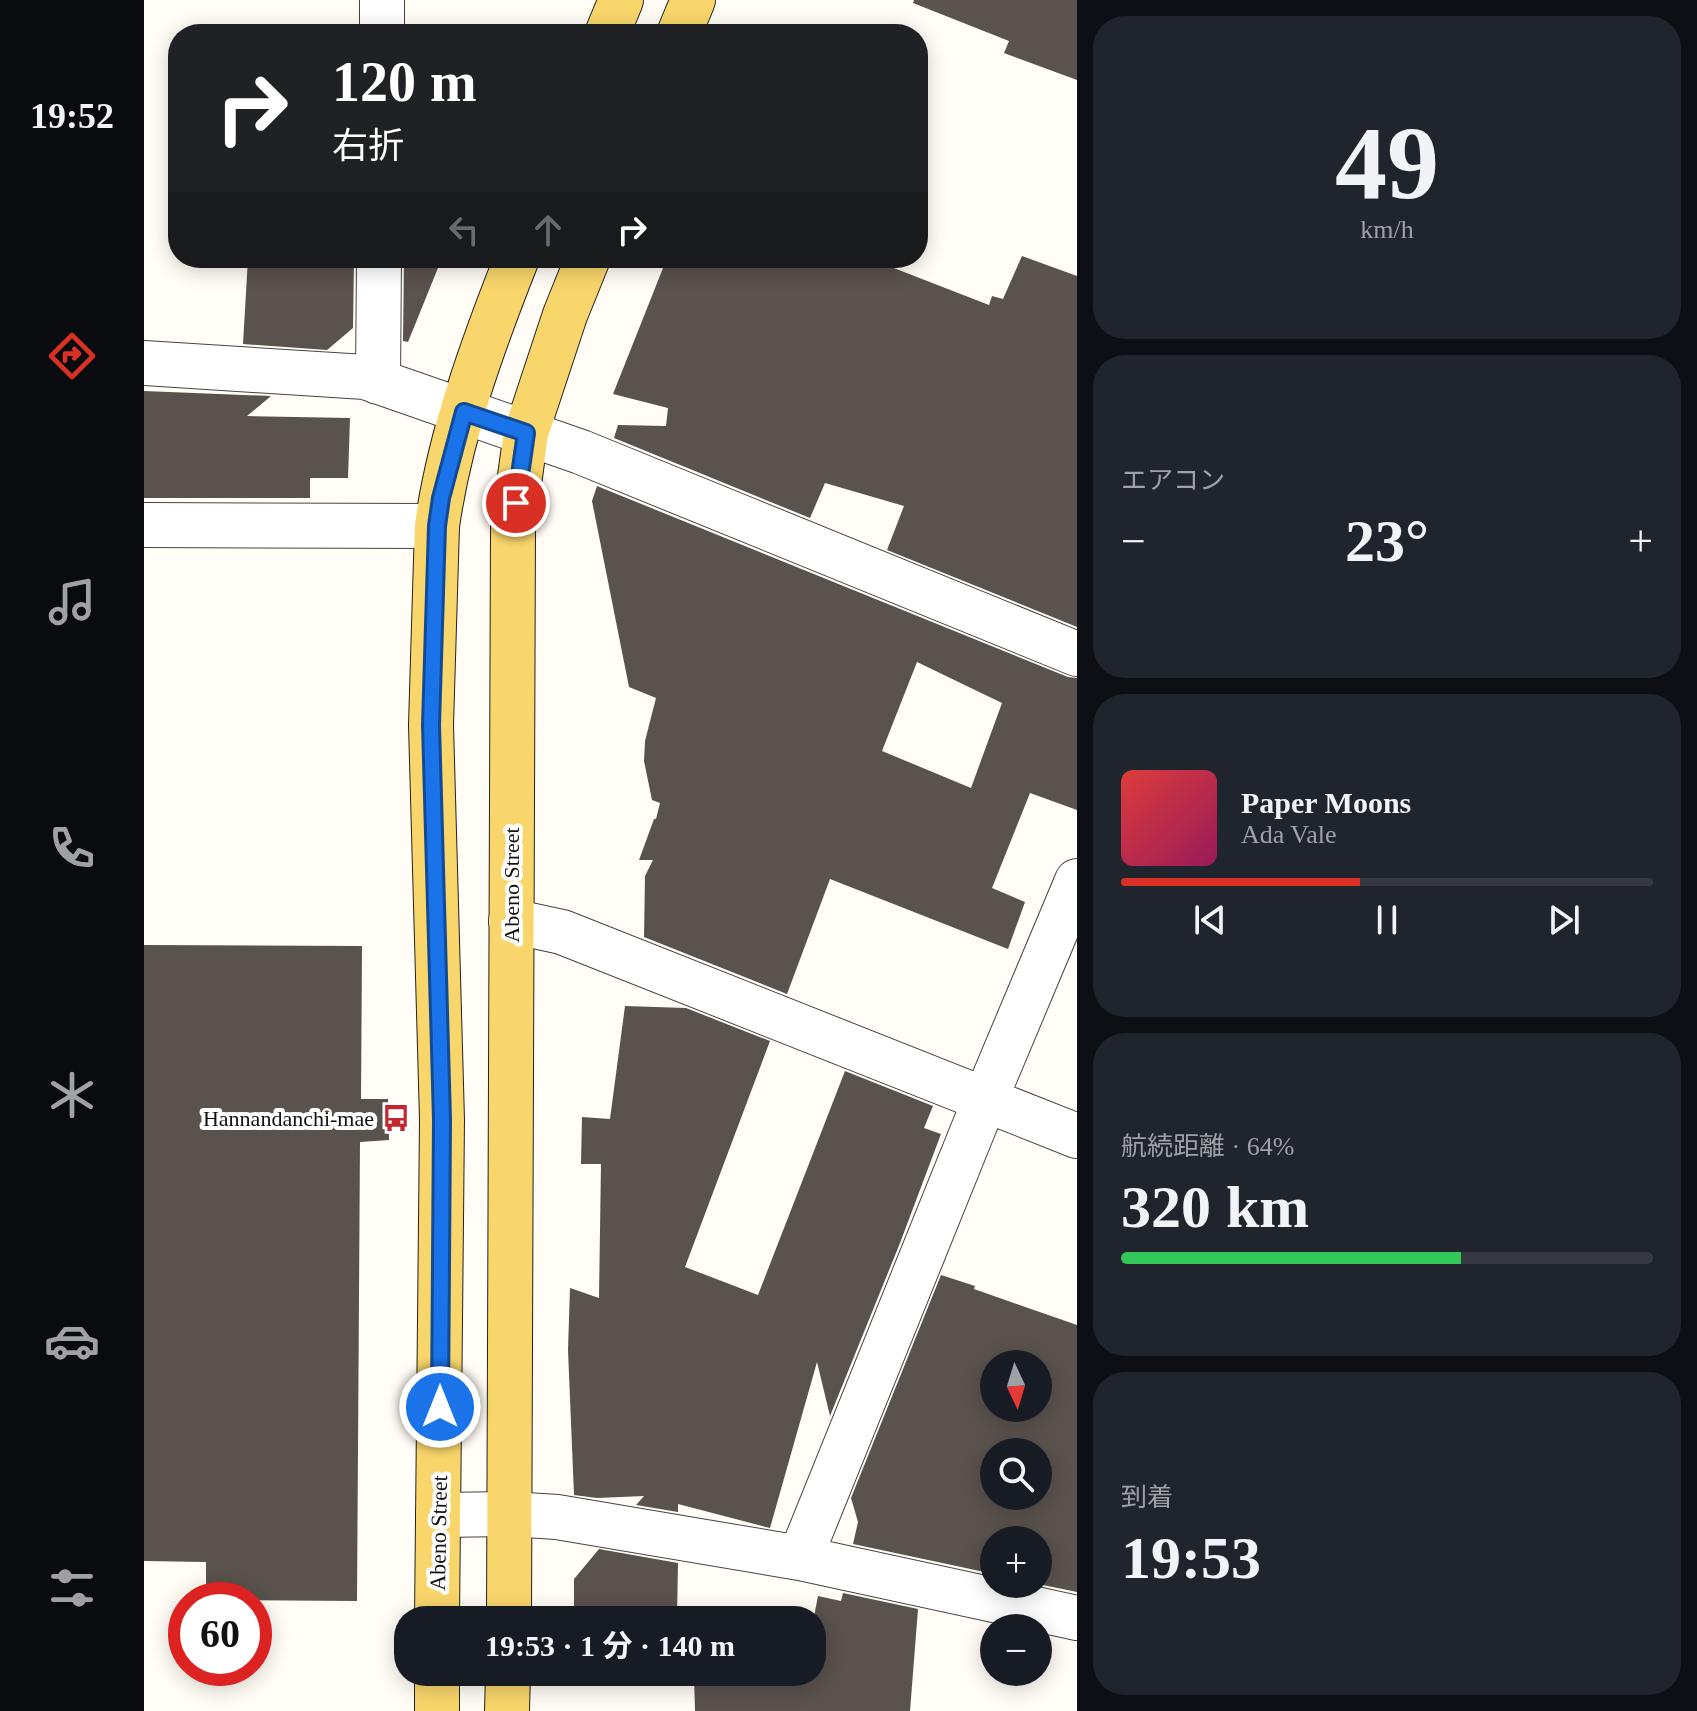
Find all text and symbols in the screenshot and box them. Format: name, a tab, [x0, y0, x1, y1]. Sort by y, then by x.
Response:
text: 120 m	[332, 51, 477, 113]
icon: right	[200, 56, 304, 160]
text: 19:52	[30, 96, 114, 136]
text: 49	[1335, 105, 1439, 220]
text: 右折	[332, 126, 404, 166]
icon: left	[442, 208, 486, 252]
icon: ahead	[526, 208, 570, 252]
icon: right	[610, 208, 654, 252]
text: km/h	[1360, 215, 1414, 244]
icon: directions	[44, 328, 100, 384]
text: エアコン	[1121, 466, 1225, 495]
pin	[482, 469, 550, 537]
icon: arrive	[494, 481, 538, 525]
text: 23°	[1345, 508, 1429, 574]
text: −	[1121, 517, 1146, 566]
text: +	[1628, 517, 1653, 566]
icon: music	[44, 574, 100, 630]
text: Paper Moons	[1241, 786, 1411, 819]
icon: phone	[44, 820, 100, 876]
text: Ada Vale	[1241, 820, 1337, 849]
street label: Abeno Street	[499, 827, 524, 943]
icon: previous	[1188, 898, 1232, 942]
icon: pause	[1365, 898, 1409, 942]
icon: next	[1542, 898, 1586, 942]
icon: climate	[44, 1067, 100, 1123]
bus stop icon: Hannandanchi-mae	[381, 1103, 411, 1133]
place label: Hannandanchi-mae	[203, 1106, 374, 1131]
text: 航続距離 · 64%	[1121, 1132, 1294, 1161]
text: 320 km	[1121, 1174, 1309, 1240]
icon: car	[44, 1313, 100, 1369]
north arrow	[980, 1350, 1052, 1422]
map controls	[980, 1350, 1052, 1686]
position arrow	[398, 1365, 482, 1449]
button: search	[980, 1438, 1052, 1510]
street label: Abeno Street	[425, 1475, 452, 1591]
text: 到着	[1121, 1483, 1173, 1512]
text: 19:53	[1121, 1525, 1261, 1591]
button: +	[980, 1526, 1052, 1598]
icon: filters	[44, 1560, 100, 1616]
speed limit sign: 60	[168, 1582, 272, 1686]
button: −	[980, 1614, 1052, 1686]
text: 19:53 · 1 分 · 140 m	[485, 1629, 735, 1662]

